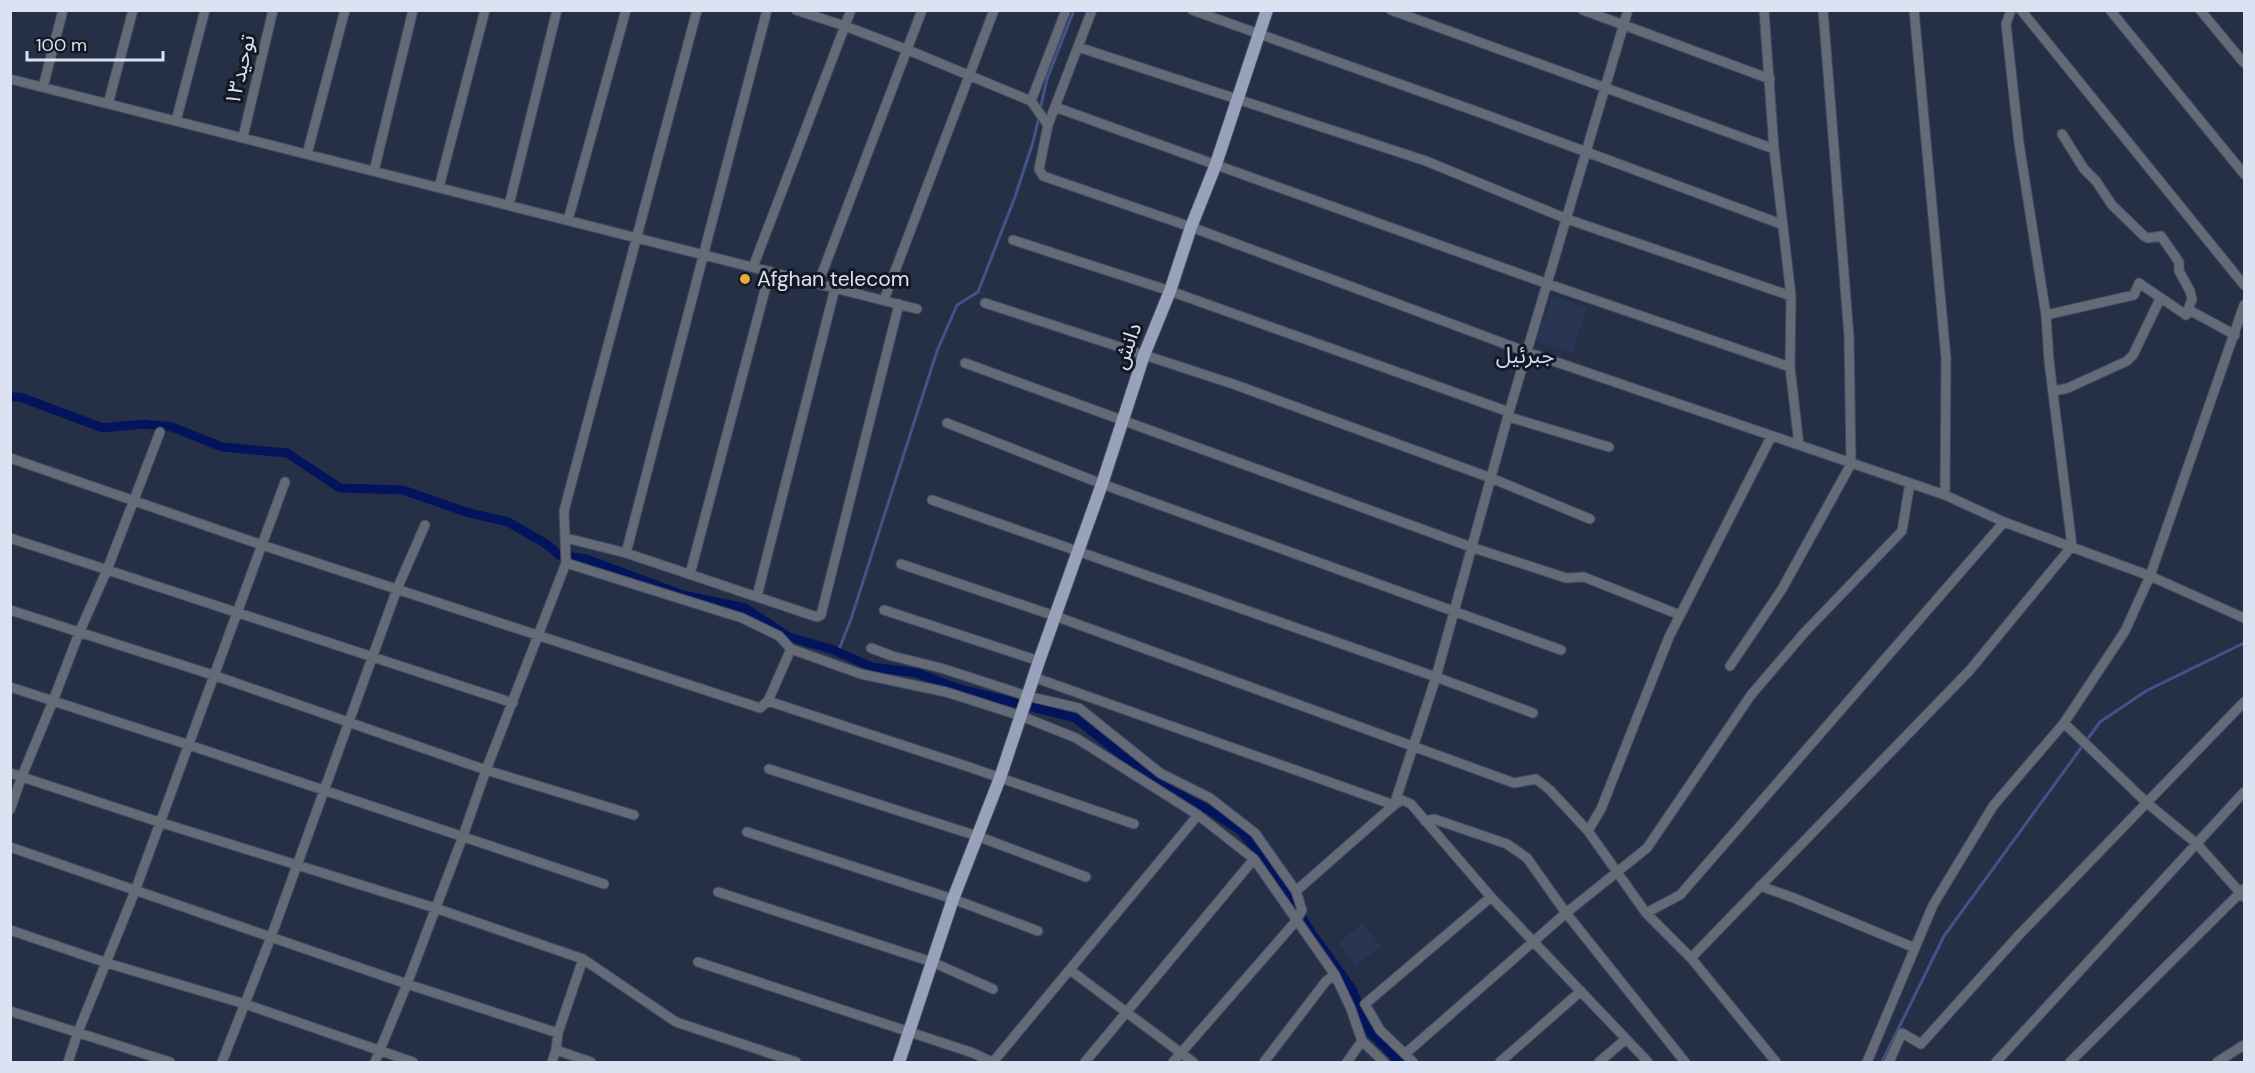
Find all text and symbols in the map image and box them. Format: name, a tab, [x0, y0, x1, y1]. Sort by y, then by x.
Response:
scale bar	[27, 24, 164, 62]
street label: توحید۱۳	[218, 32, 262, 108]
text: 100 m	[36, 33, 87, 57]
place label: Afghan telecom	[757, 265, 909, 293]
marker: Afghan telecom	[738, 272, 752, 286]
street label: دانش	[1106, 319, 1148, 373]
district label: جبرئیل	[1496, 341, 1554, 370]

